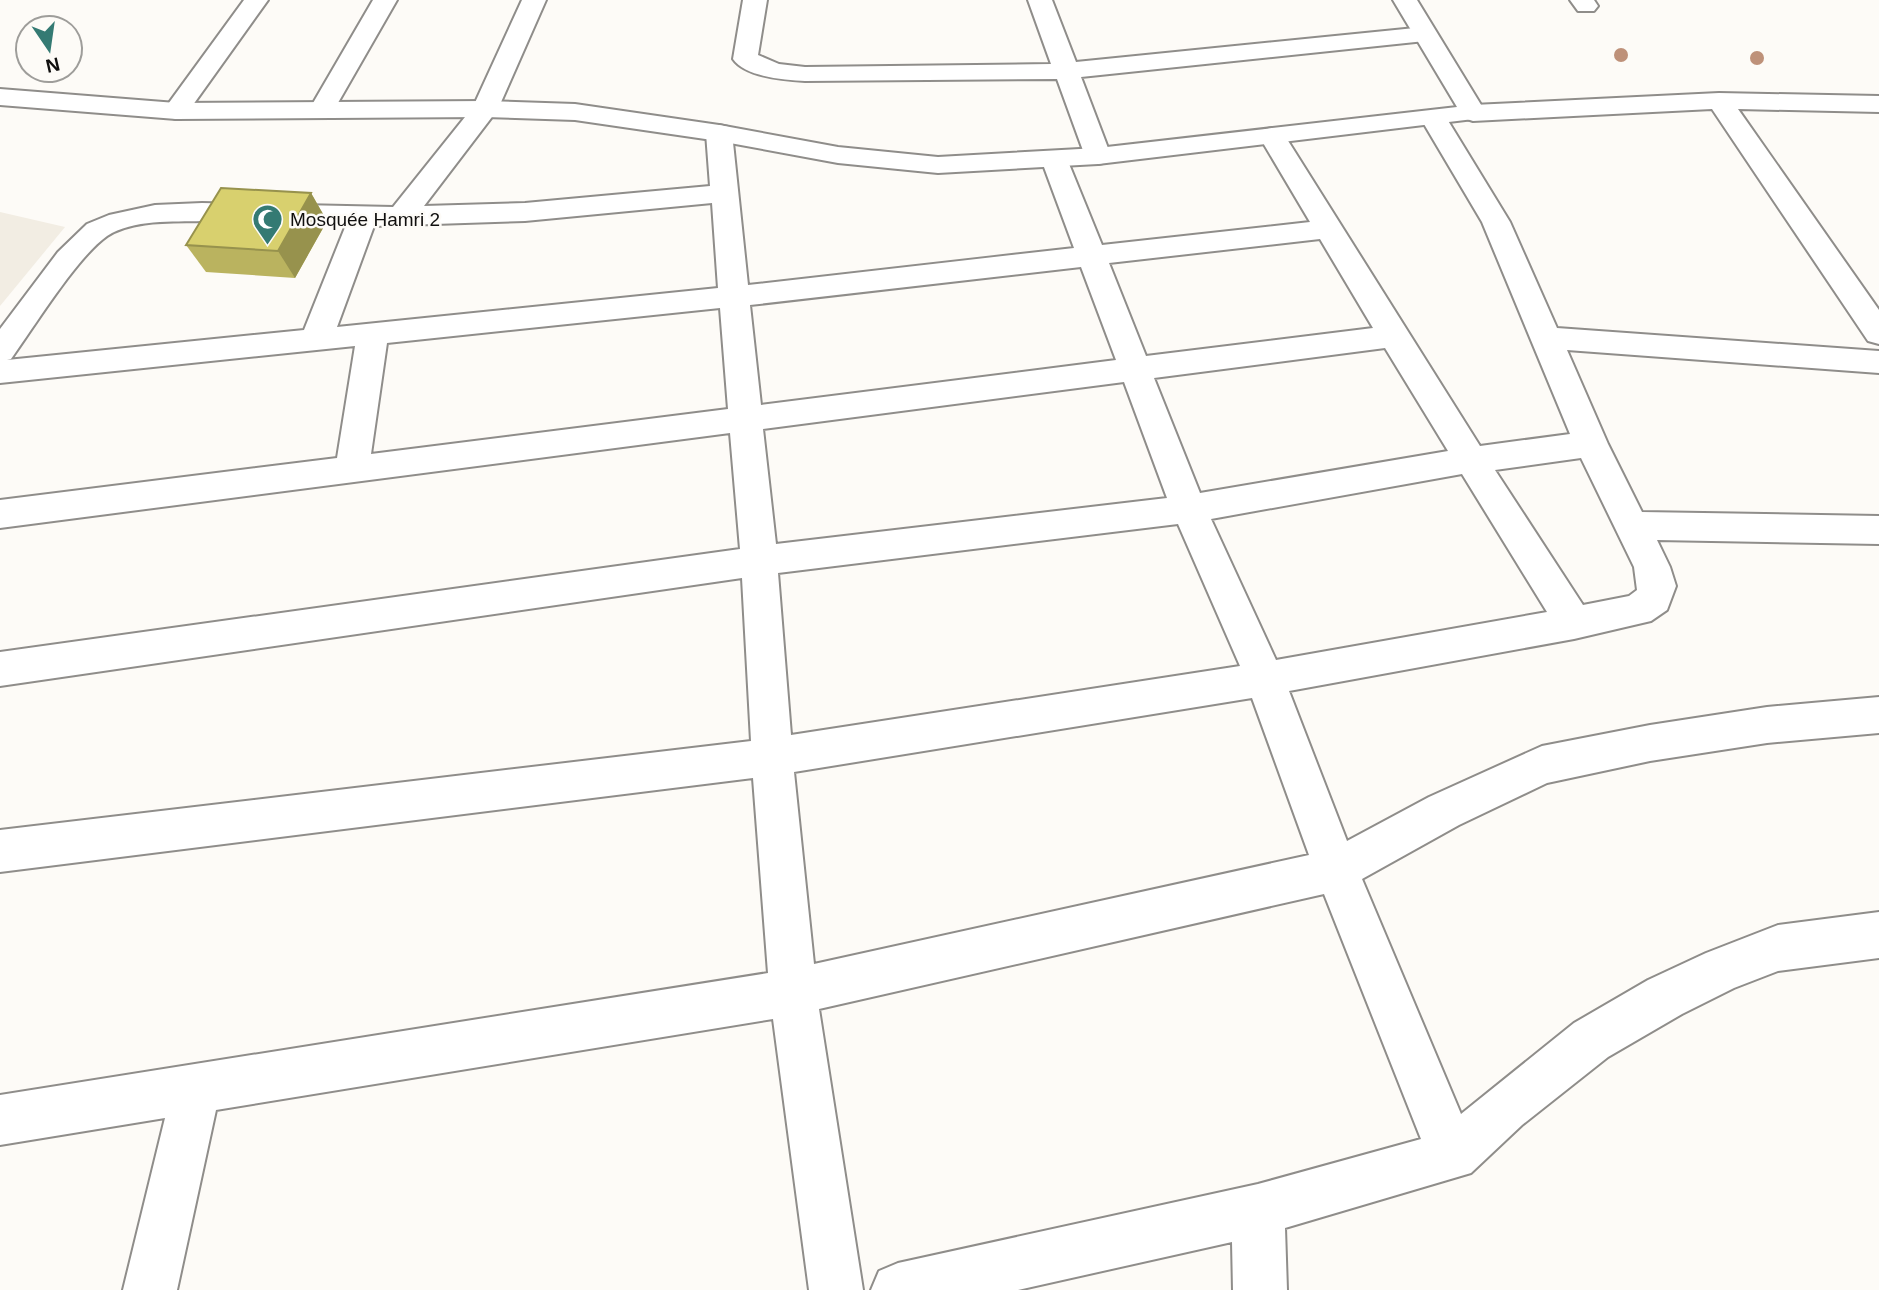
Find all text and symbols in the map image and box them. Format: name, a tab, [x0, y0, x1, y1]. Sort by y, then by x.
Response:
north arrow	[14, 14, 84, 84]
text: N	[44, 53, 62, 77]
mosque icon: Mosquée Hamri 2	[250, 202, 284, 246]
place label: Mosquée Hamri 2	[290, 209, 440, 230]

